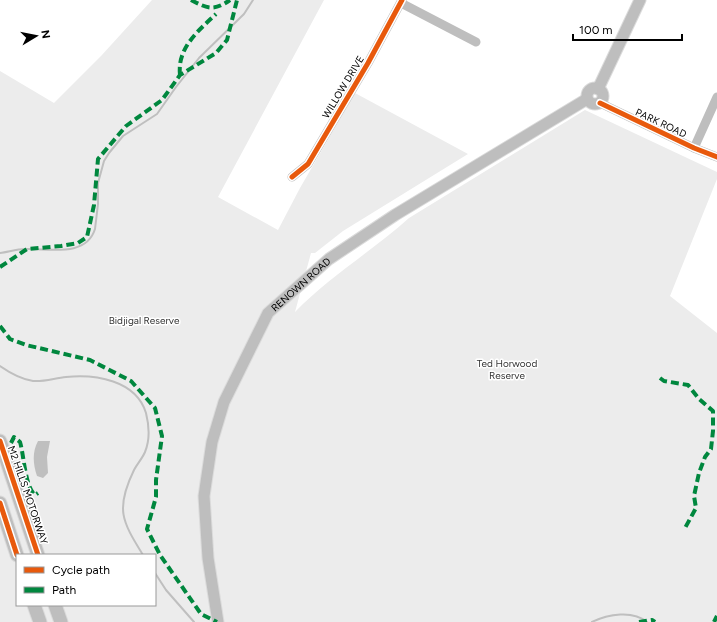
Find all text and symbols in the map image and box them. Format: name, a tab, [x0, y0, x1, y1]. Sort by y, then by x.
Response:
north arrow	[16, 16, 56, 56]
scale bar	[573, 16, 682, 42]
text: 100 m	[579, 23, 613, 37]
text: N	[38, 29, 52, 40]
street label: WILLOW DRIVE	[319, 53, 367, 121]
street label: PARK ROAD	[633, 105, 689, 141]
street label: RENOWN ROAD	[268, 254, 333, 314]
park label: Bidjigal Reserve	[109, 314, 180, 327]
park label: Ted Horwood Reserve	[477, 357, 537, 382]
street label: M2 HILLS MOTORWAY	[5, 444, 51, 546]
legend	[16, 554, 156, 606]
text: Cycle path	[52, 563, 110, 577]
text: Path	[52, 583, 76, 597]

